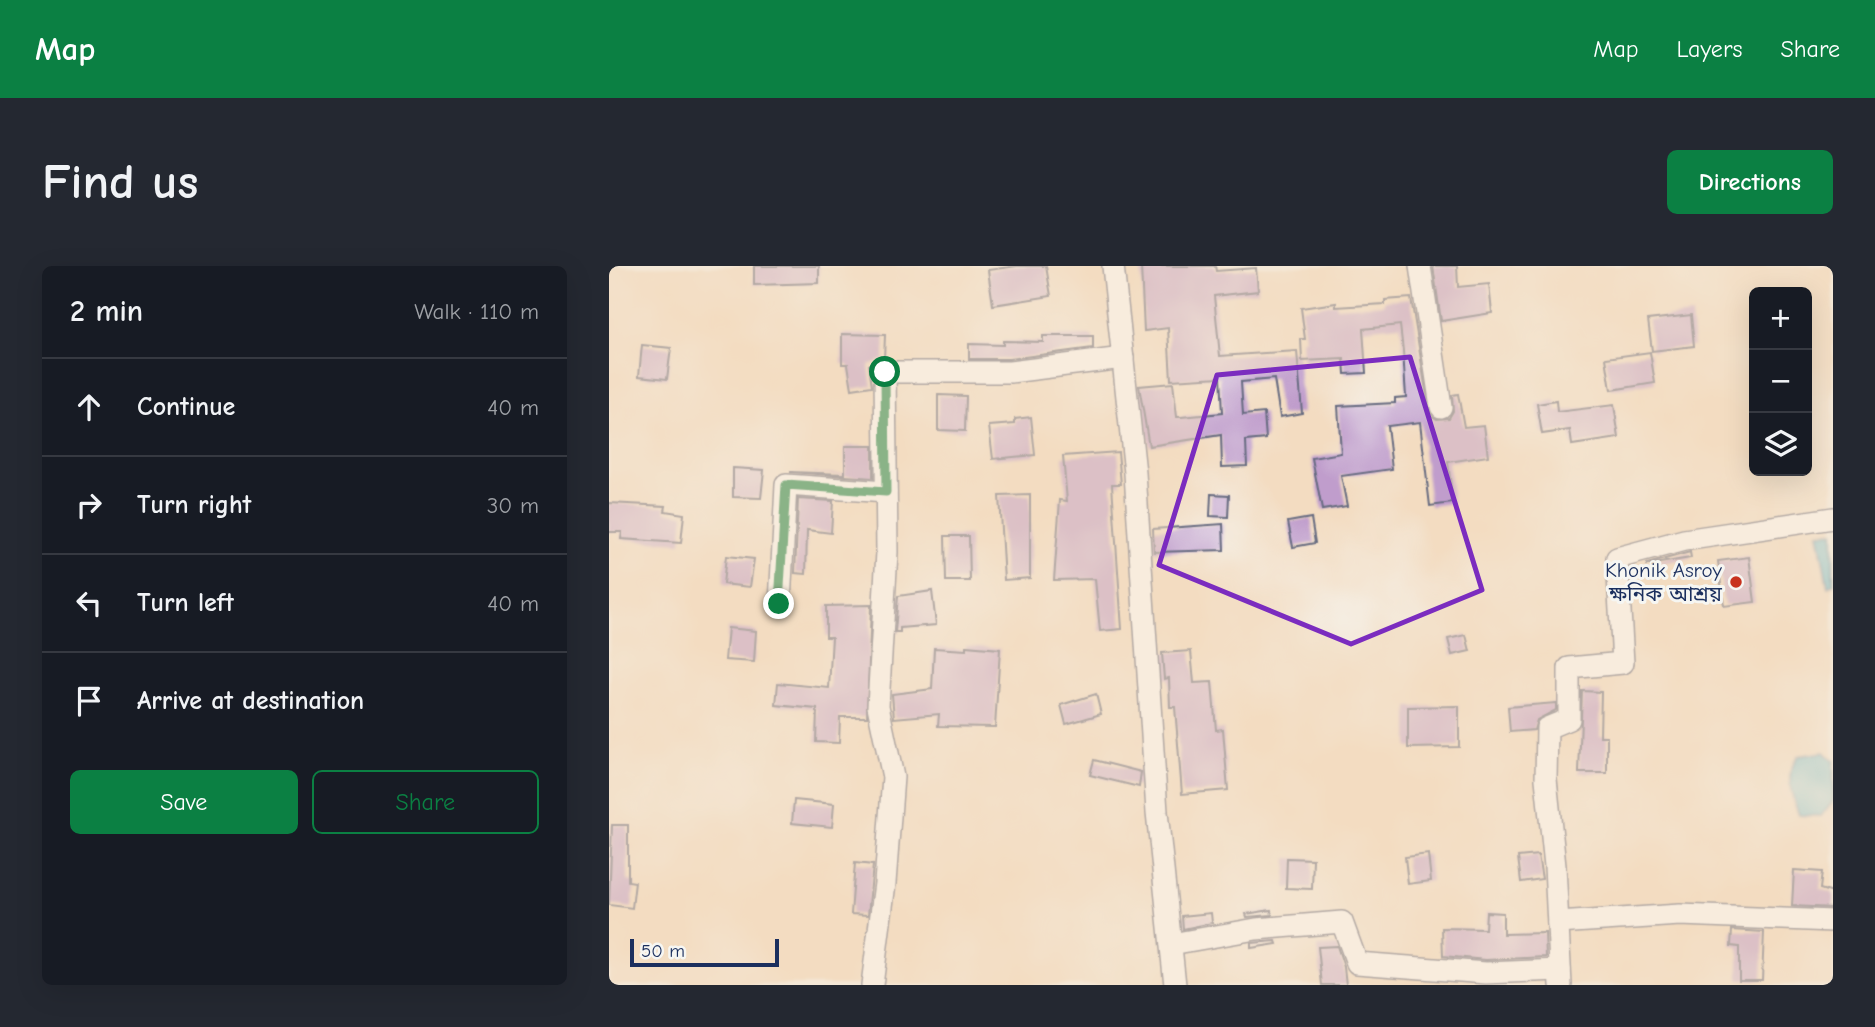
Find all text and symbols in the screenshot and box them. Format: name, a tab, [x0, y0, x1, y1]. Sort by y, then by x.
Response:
text: Map	[35, 30, 96, 68]
text: Map	[1593, 35, 1639, 63]
text: Layers	[1677, 35, 1742, 63]
text: Share	[1780, 35, 1840, 63]
button: Directions	[1667, 150, 1833, 214]
text: Find us	[42, 154, 198, 210]
map controls	[1749, 287, 1812, 476]
button: +	[1749, 287, 1812, 350]
text: 2 min	[70, 294, 143, 329]
text: Walk · 110 m	[414, 298, 539, 325]
button: −	[1749, 350, 1812, 413]
route start	[869, 356, 900, 387]
icon: ahead	[70, 388, 108, 426]
text: Continue	[137, 392, 235, 422]
text: 40 m	[487, 394, 539, 421]
button: layers	[1749, 413, 1812, 476]
icon: right	[70, 486, 108, 524]
text: Turn right	[137, 490, 251, 520]
text: 30 m	[487, 492, 539, 519]
place label: Khonik Asroy ক্ষনিক আশ্রয়	[1605, 558, 1723, 606]
marker: Khonik Asroy ক্ষনিক আশ্রয়	[1728, 574, 1744, 590]
icon: left	[70, 584, 108, 622]
text: Turn left	[137, 588, 234, 618]
route end	[763, 588, 794, 619]
text: 40 m	[487, 590, 539, 617]
icon: arrive	[70, 682, 108, 720]
text: Arrive at destination	[137, 686, 364, 716]
button: Save	[70, 770, 298, 834]
button: Share	[312, 770, 539, 834]
scale bar	[630, 936, 779, 968]
text: 50 m	[641, 940, 685, 962]

